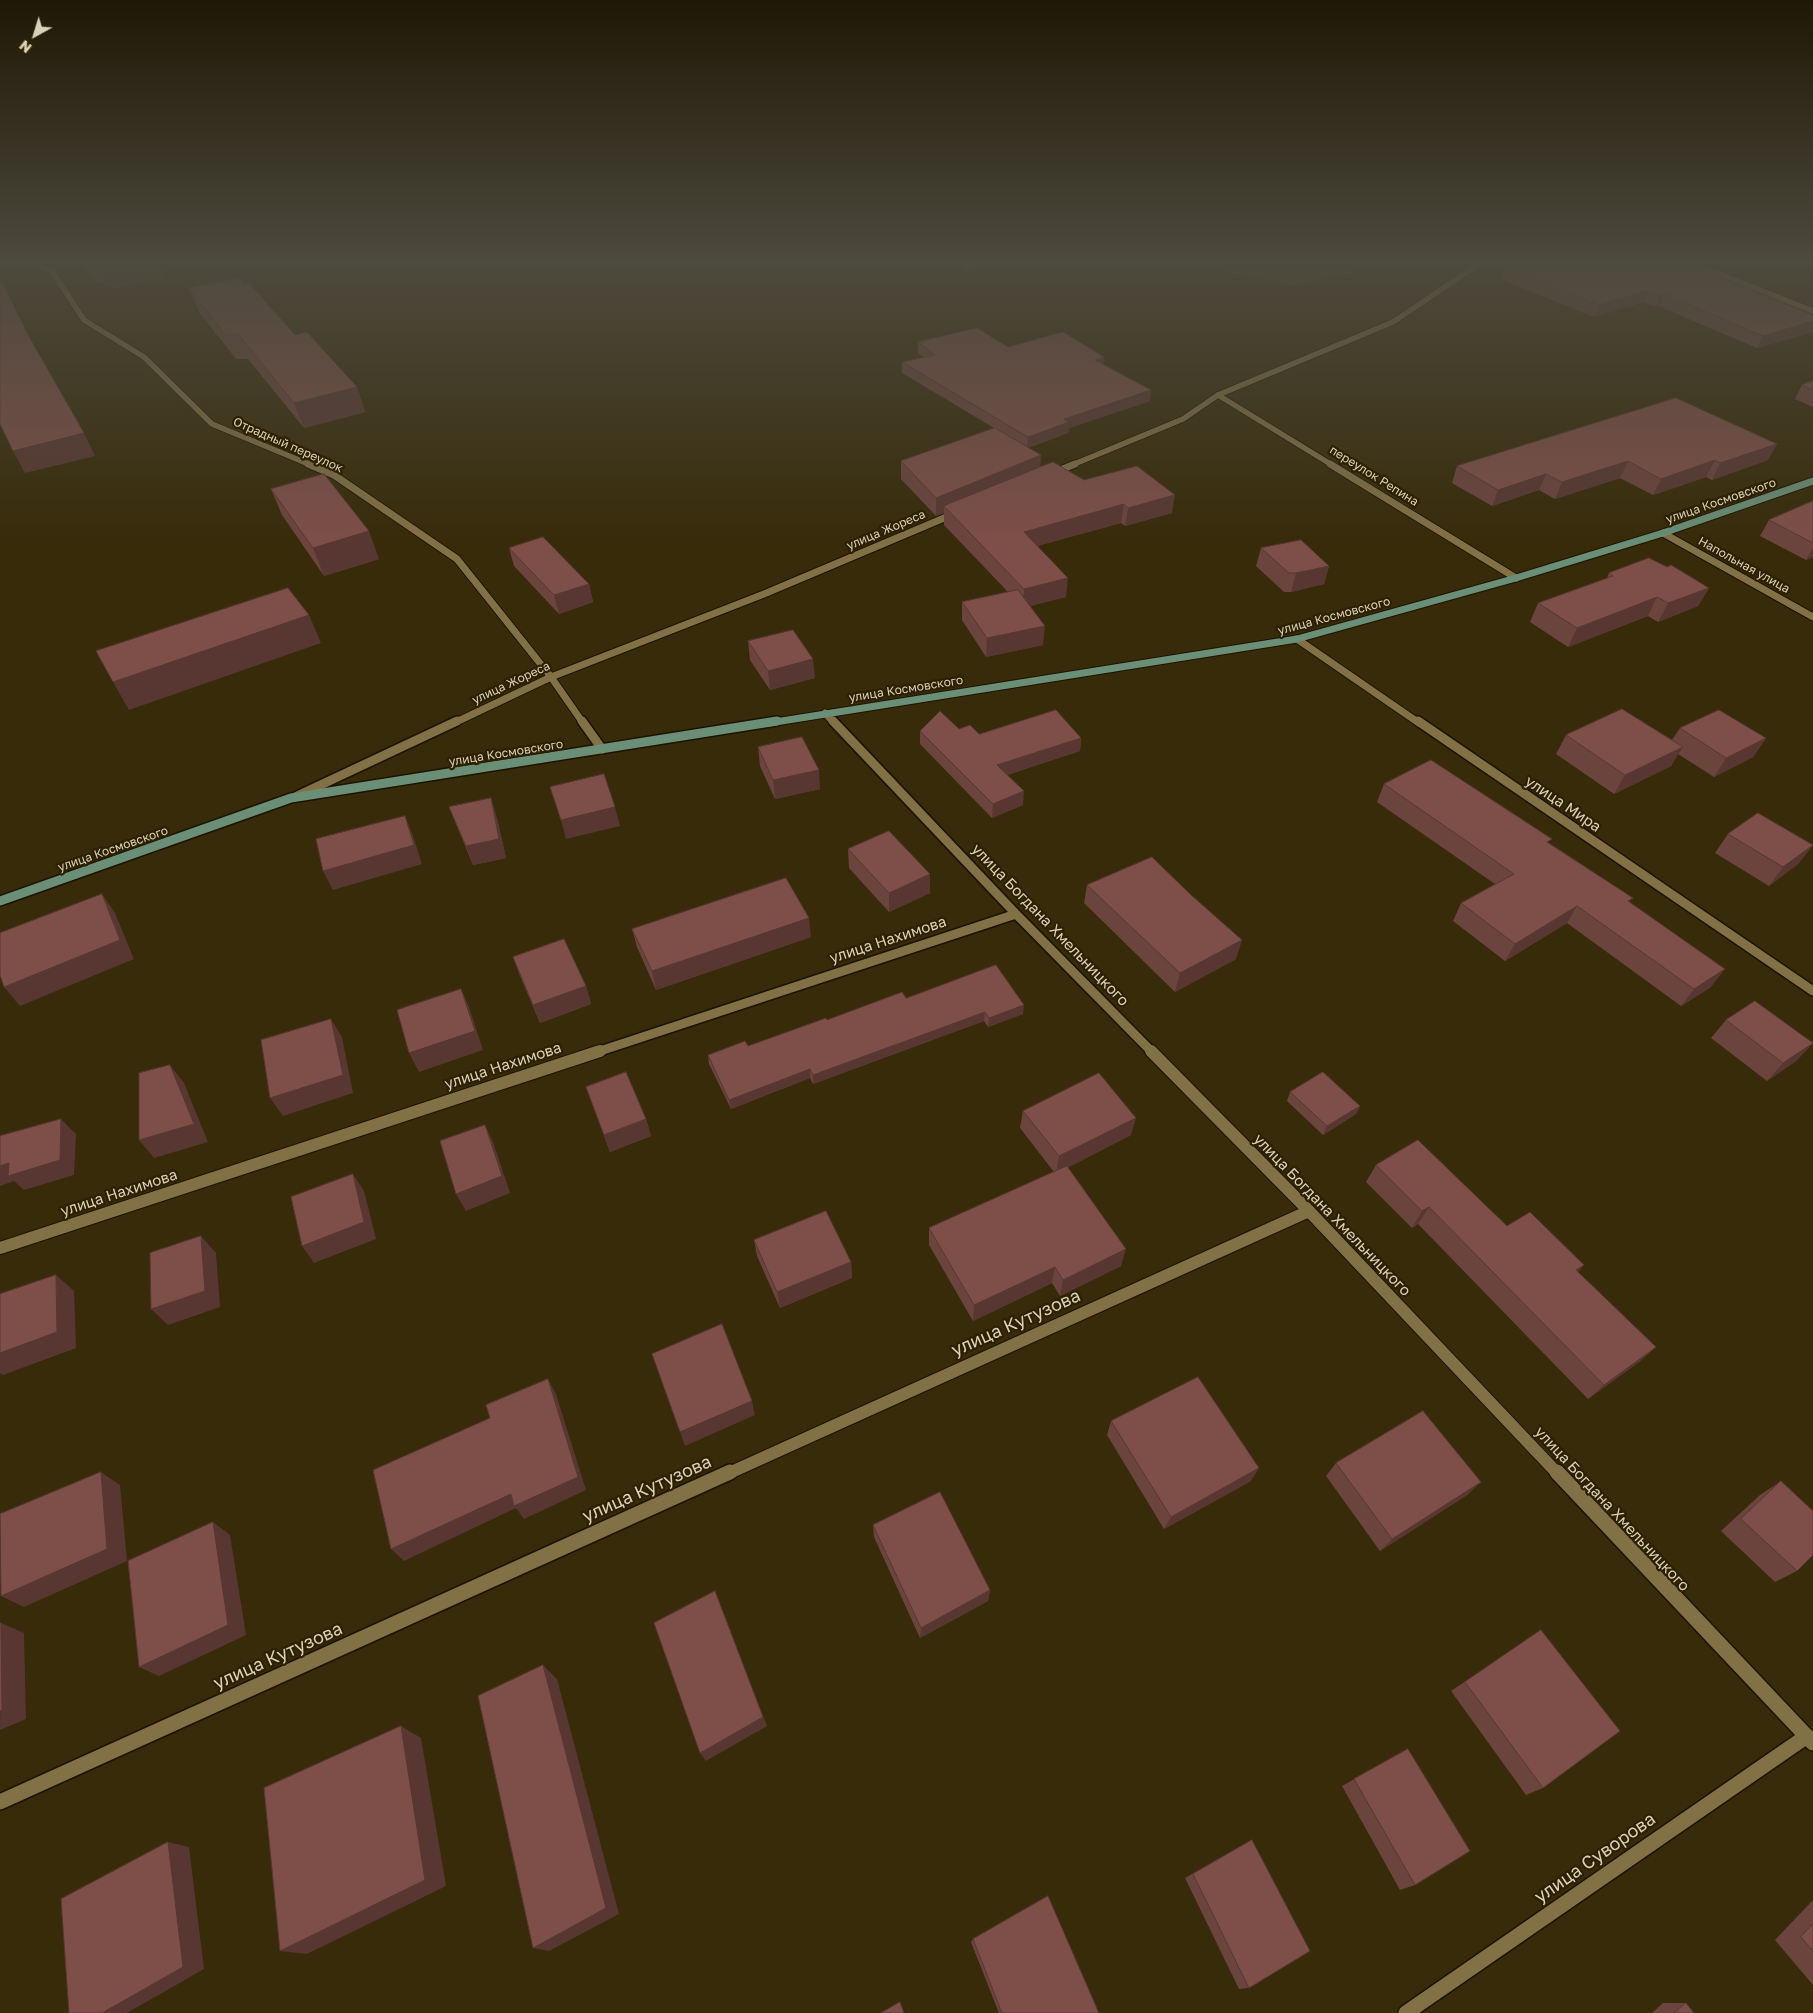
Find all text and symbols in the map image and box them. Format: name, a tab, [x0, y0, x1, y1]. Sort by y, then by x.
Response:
north arrow	[10, 10, 60, 60]
text: N	[16, 37, 35, 57]
street label: Отрадный переулок	[231, 414, 345, 476]
street label: переулок Репина	[1327, 443, 1421, 509]
street label: улица Космовского	[1664, 475, 1778, 527]
street label: улица Жореса	[844, 507, 928, 553]
street label: Напольная улица	[1696, 534, 1792, 596]
street label: улица Космовского	[1276, 594, 1392, 638]
street label: улица Жореса	[470, 659, 552, 707]
street label: улица Космовского	[848, 673, 964, 705]
street label: улица Космовского	[448, 737, 564, 769]
street label: улица Мира	[1522, 772, 1604, 836]
street label: улица Космовского	[56, 823, 170, 875]
street label: улица Богдана Хмельницкого	[968, 840, 1132, 1010]
street label: улица Нахимова	[827, 913, 949, 967]
street label: улица Нахимова	[442, 1039, 564, 1093]
street label: улица Богдана Хмельницкого	[1250, 1130, 1414, 1300]
street label: улица Нахимова	[58, 1166, 180, 1220]
street label: улица Кутузова	[948, 1285, 1084, 1361]
street label: улица Богдана Хмельницкого	[1531, 1423, 1693, 1595]
street label: улица Кутузова	[579, 1451, 715, 1527]
street label: улица Кутузова	[210, 1618, 346, 1694]
street label: улица Суворова	[1530, 1808, 1660, 1908]

